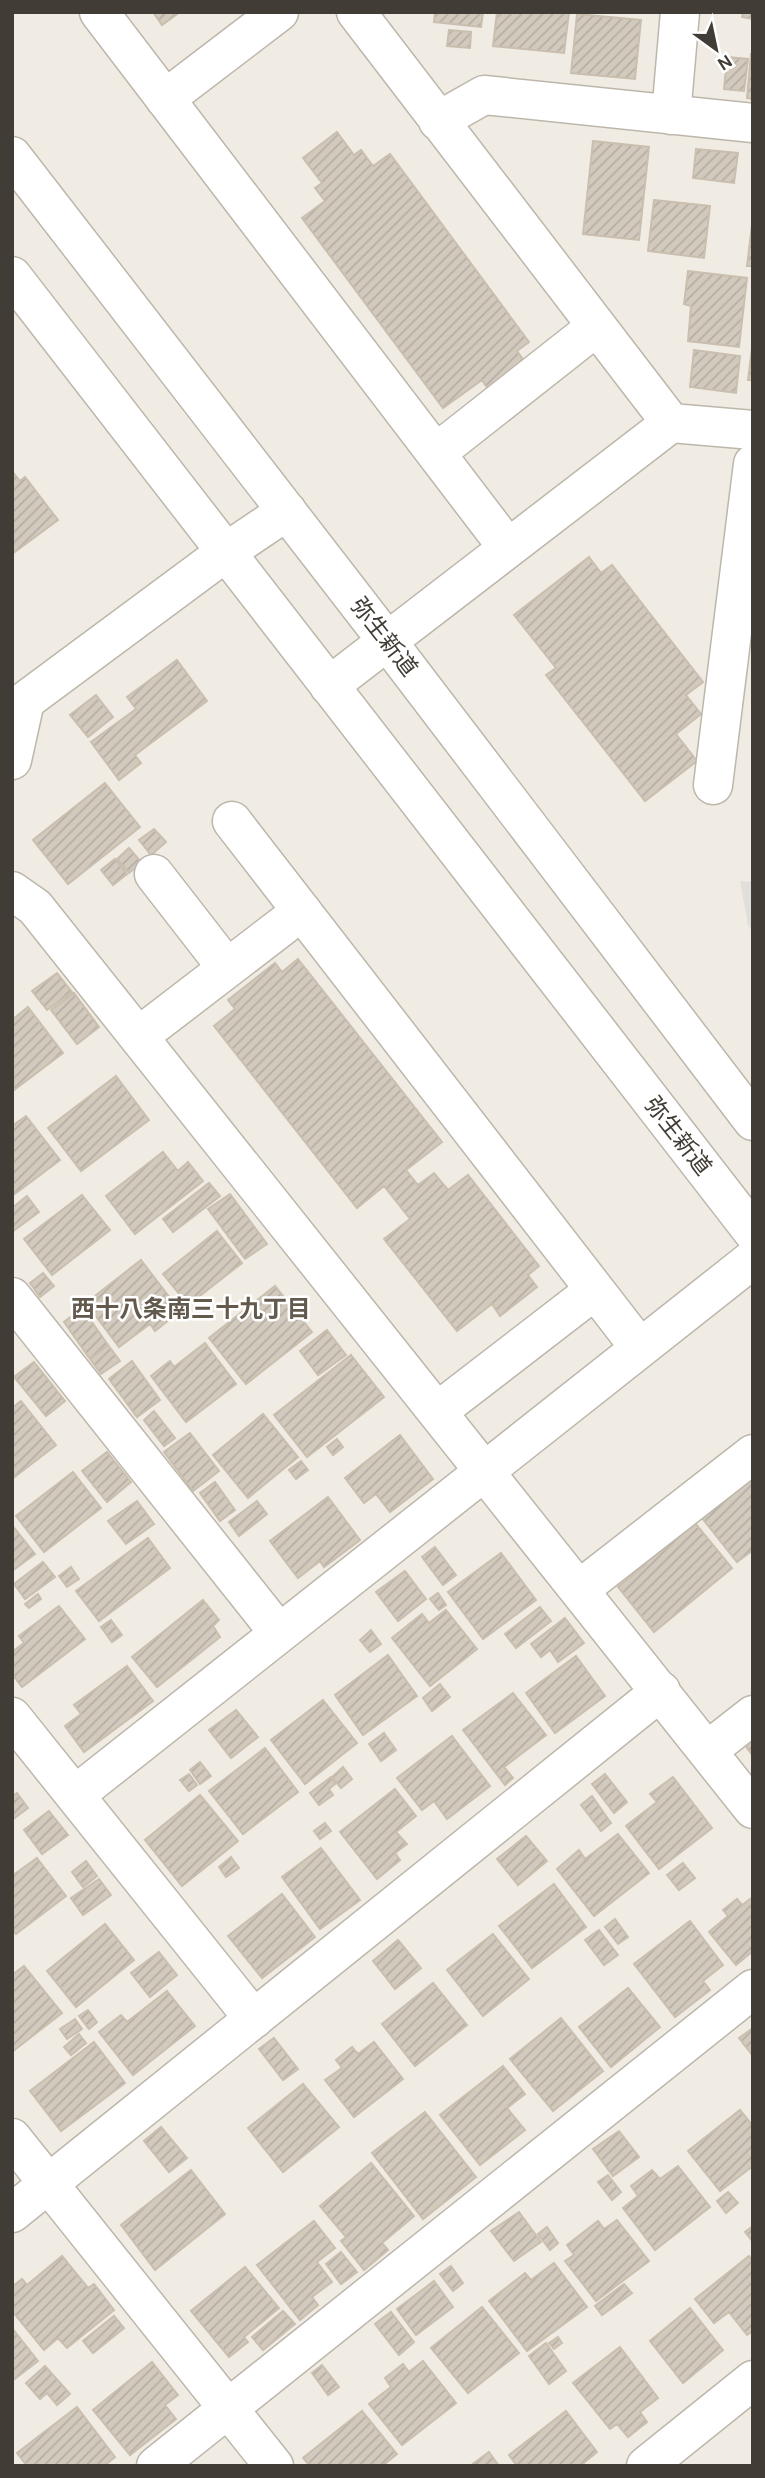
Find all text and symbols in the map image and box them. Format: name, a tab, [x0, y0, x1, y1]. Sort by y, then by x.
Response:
north arrow	[681, 14, 751, 84]
text: N	[713, 49, 736, 75]
street label: 弥生新道	[345, 592, 423, 682]
street label: 弥生新道	[639, 1091, 717, 1181]
district label: 西十八条南三十九丁目	[71, 1295, 311, 1323]

